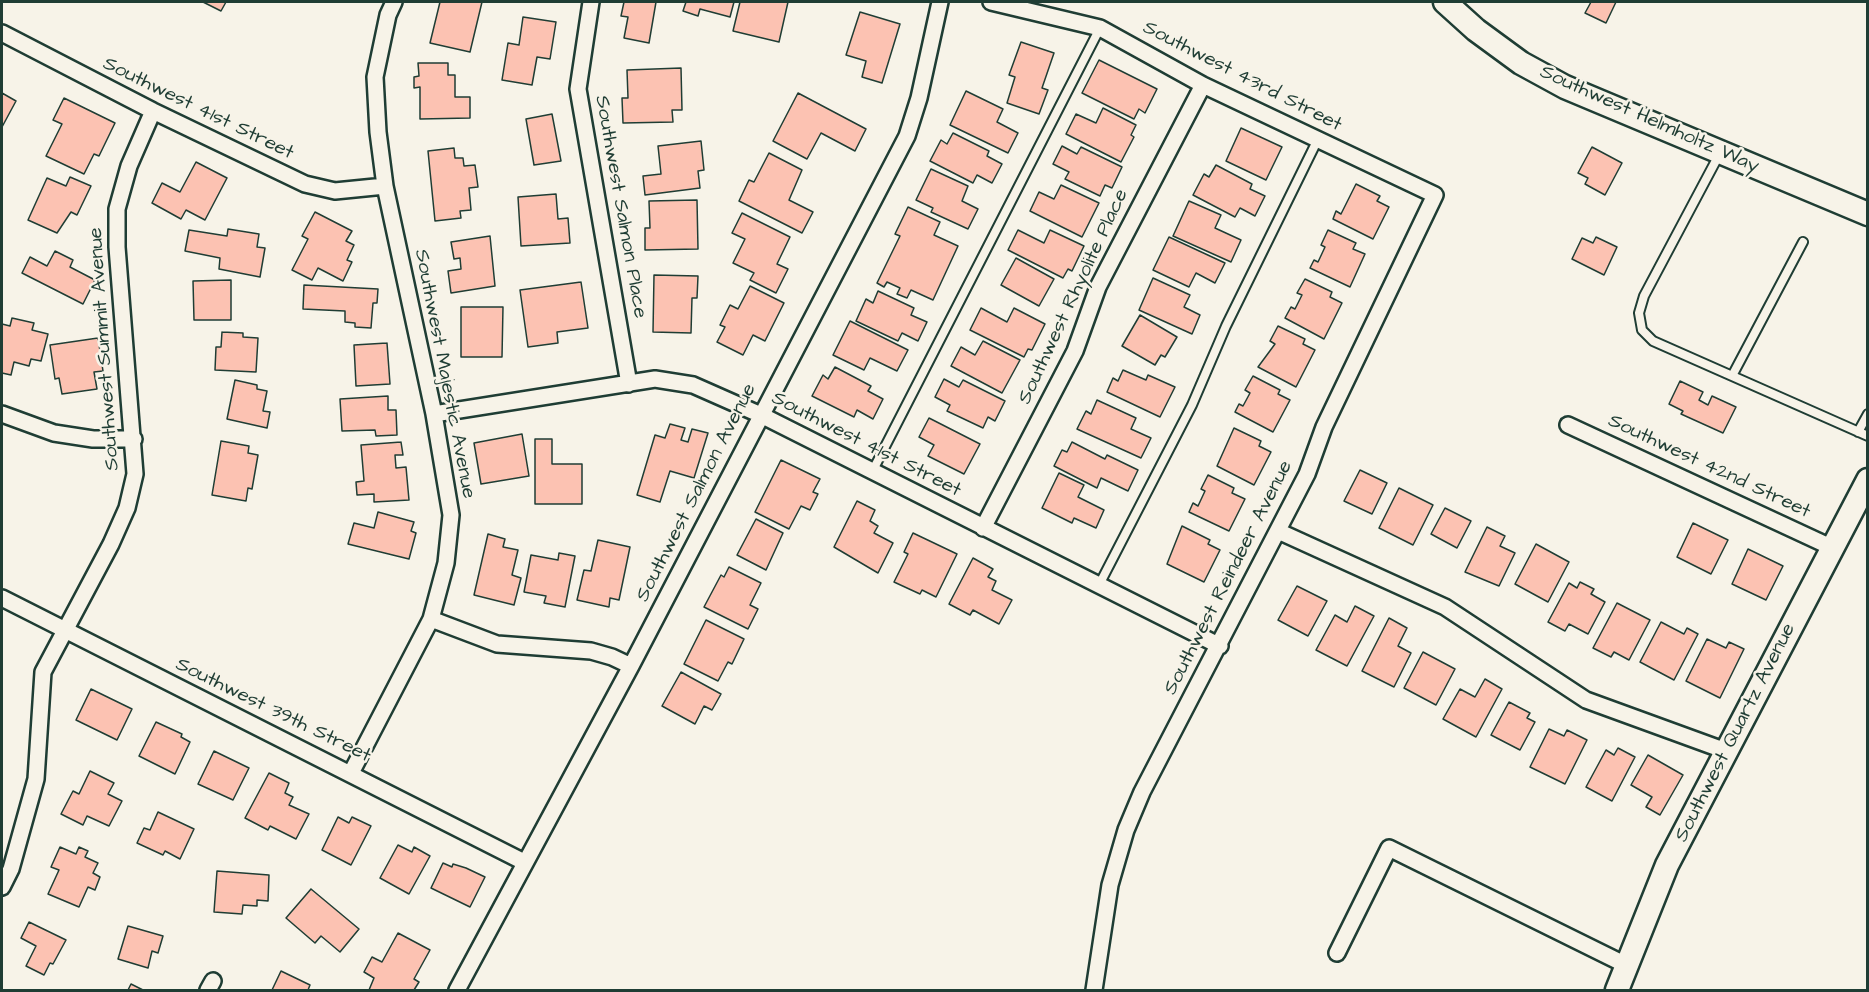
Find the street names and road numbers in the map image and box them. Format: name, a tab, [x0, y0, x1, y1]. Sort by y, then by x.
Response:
street label: Southwest 43rd Street	[1138, 16, 1346, 138]
street label: Southwest 41st Street	[99, 52, 297, 166]
street label: Southwest Helmholtz Way	[1536, 61, 1762, 179]
street label: Southwest Salmon Place	[589, 94, 651, 320]
street label: Southwest Rhyolite Place	[1014, 186, 1134, 408]
street label: Southwest Summit Avenue	[85, 227, 125, 471]
street label: Southwest Majestic Avenue	[408, 247, 480, 501]
street label: Southwest Salmon Avenue	[632, 380, 762, 606]
street label: Southwest 41st Street	[767, 387, 965, 503]
street label: Southwest 42nd Street	[1604, 410, 1814, 524]
street label: Southwest Reindeer Avenue	[1159, 457, 1299, 699]
street label: Southwest Quartz Avenue	[1670, 620, 1802, 846]
street label: Southwest 39th Street	[171, 653, 375, 769]

